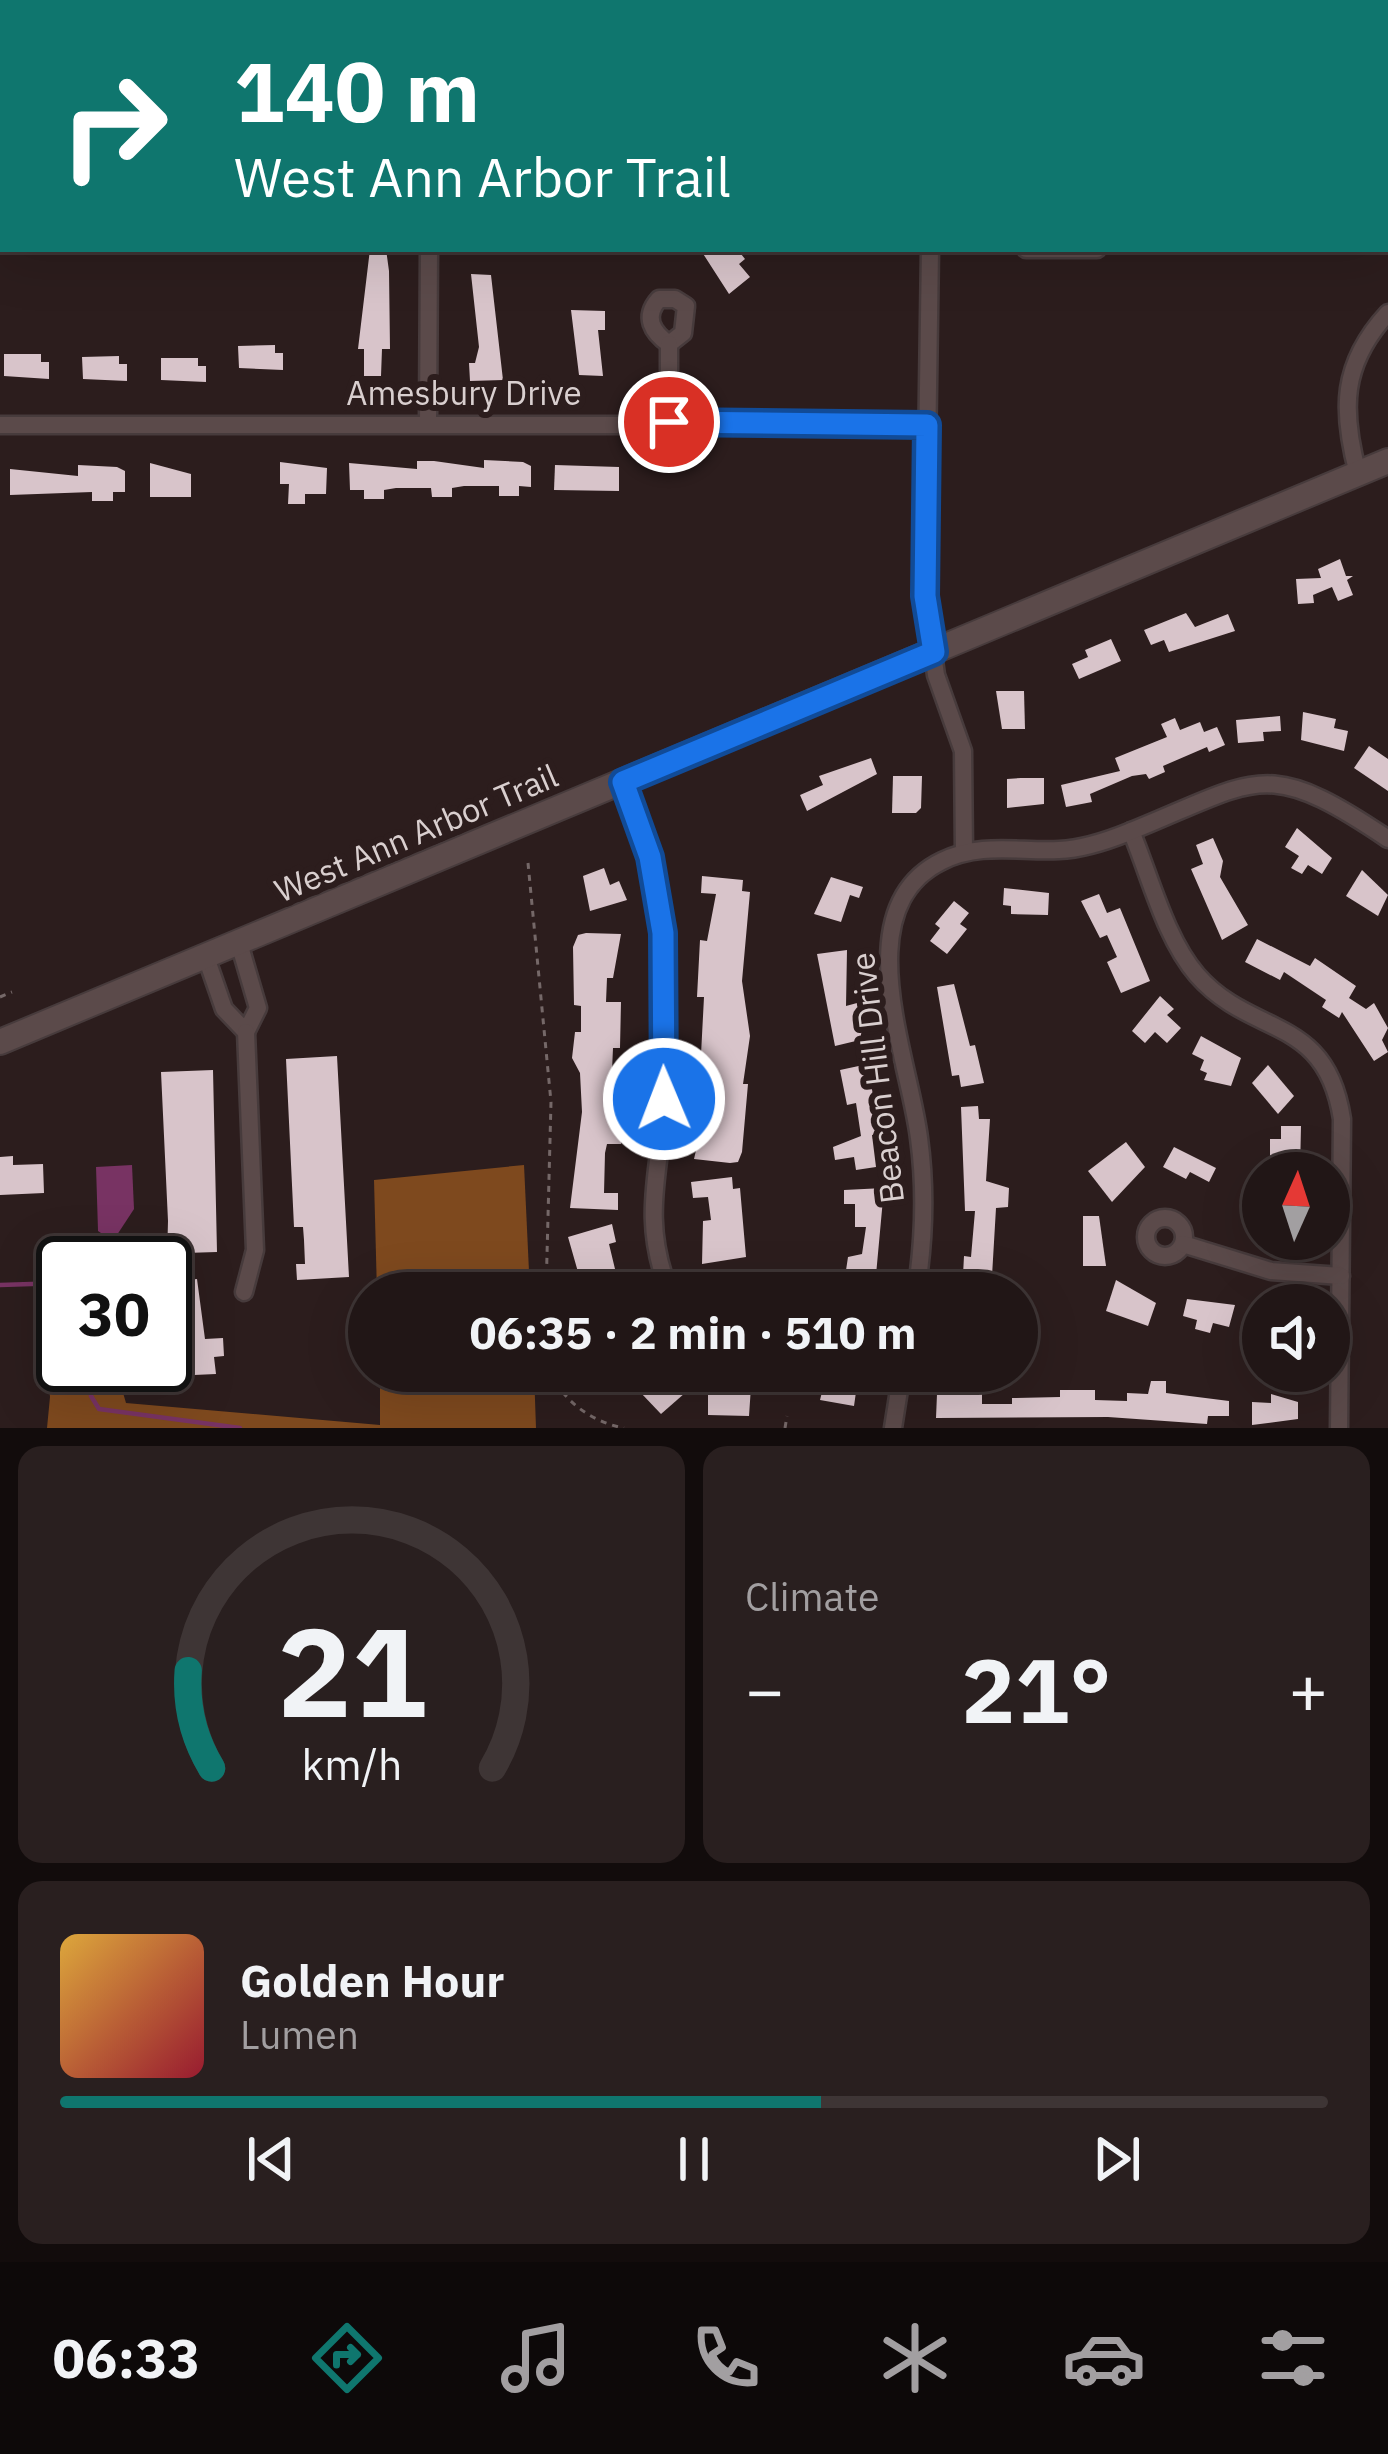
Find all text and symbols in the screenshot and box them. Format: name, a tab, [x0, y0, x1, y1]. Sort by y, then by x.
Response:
text: 140 m	[234, 36, 480, 145]
icon: right	[36, 48, 192, 204]
text: West Ann Arbor Trail	[234, 142, 731, 212]
street label: Amesbury Drive	[346, 371, 582, 414]
pin	[618, 371, 720, 473]
icon: arrive	[636, 389, 702, 455]
street label: West Ann Arbor Trail	[268, 753, 564, 912]
street label: Beacon Hill Drive	[840, 950, 913, 1206]
position arrow	[601, 1036, 727, 1162]
north arrow	[1242, 1152, 1350, 1260]
map controls	[1242, 1152, 1350, 1392]
speed limit sign: 30	[36, 1236, 192, 1392]
button: sound	[1242, 1284, 1350, 1392]
text: 06:35 · 2 min · 510 m	[470, 1303, 916, 1361]
text: Climate	[745, 1571, 879, 1622]
text: 21	[277, 1589, 426, 1751]
text: 21°	[961, 1631, 1112, 1748]
text: −	[745, 1646, 785, 1732]
text: +	[1288, 1646, 1328, 1732]
text: km/h	[301, 1735, 402, 1791]
text: Golden Hour	[240, 1951, 504, 2009]
text: Lumen	[240, 2009, 359, 2060]
icon: previous	[238, 2126, 304, 2192]
icon: pause	[661, 2126, 727, 2192]
icon: next	[1084, 2126, 1150, 2192]
icon: directions	[305, 2316, 389, 2400]
icon: music	[494, 2316, 578, 2400]
icon: phone	[684, 2316, 768, 2400]
icon: climate	[873, 2316, 957, 2400]
icon: car	[1062, 2316, 1146, 2400]
icon: filters	[1251, 2316, 1335, 2400]
text: 06:33	[53, 2323, 200, 2393]

